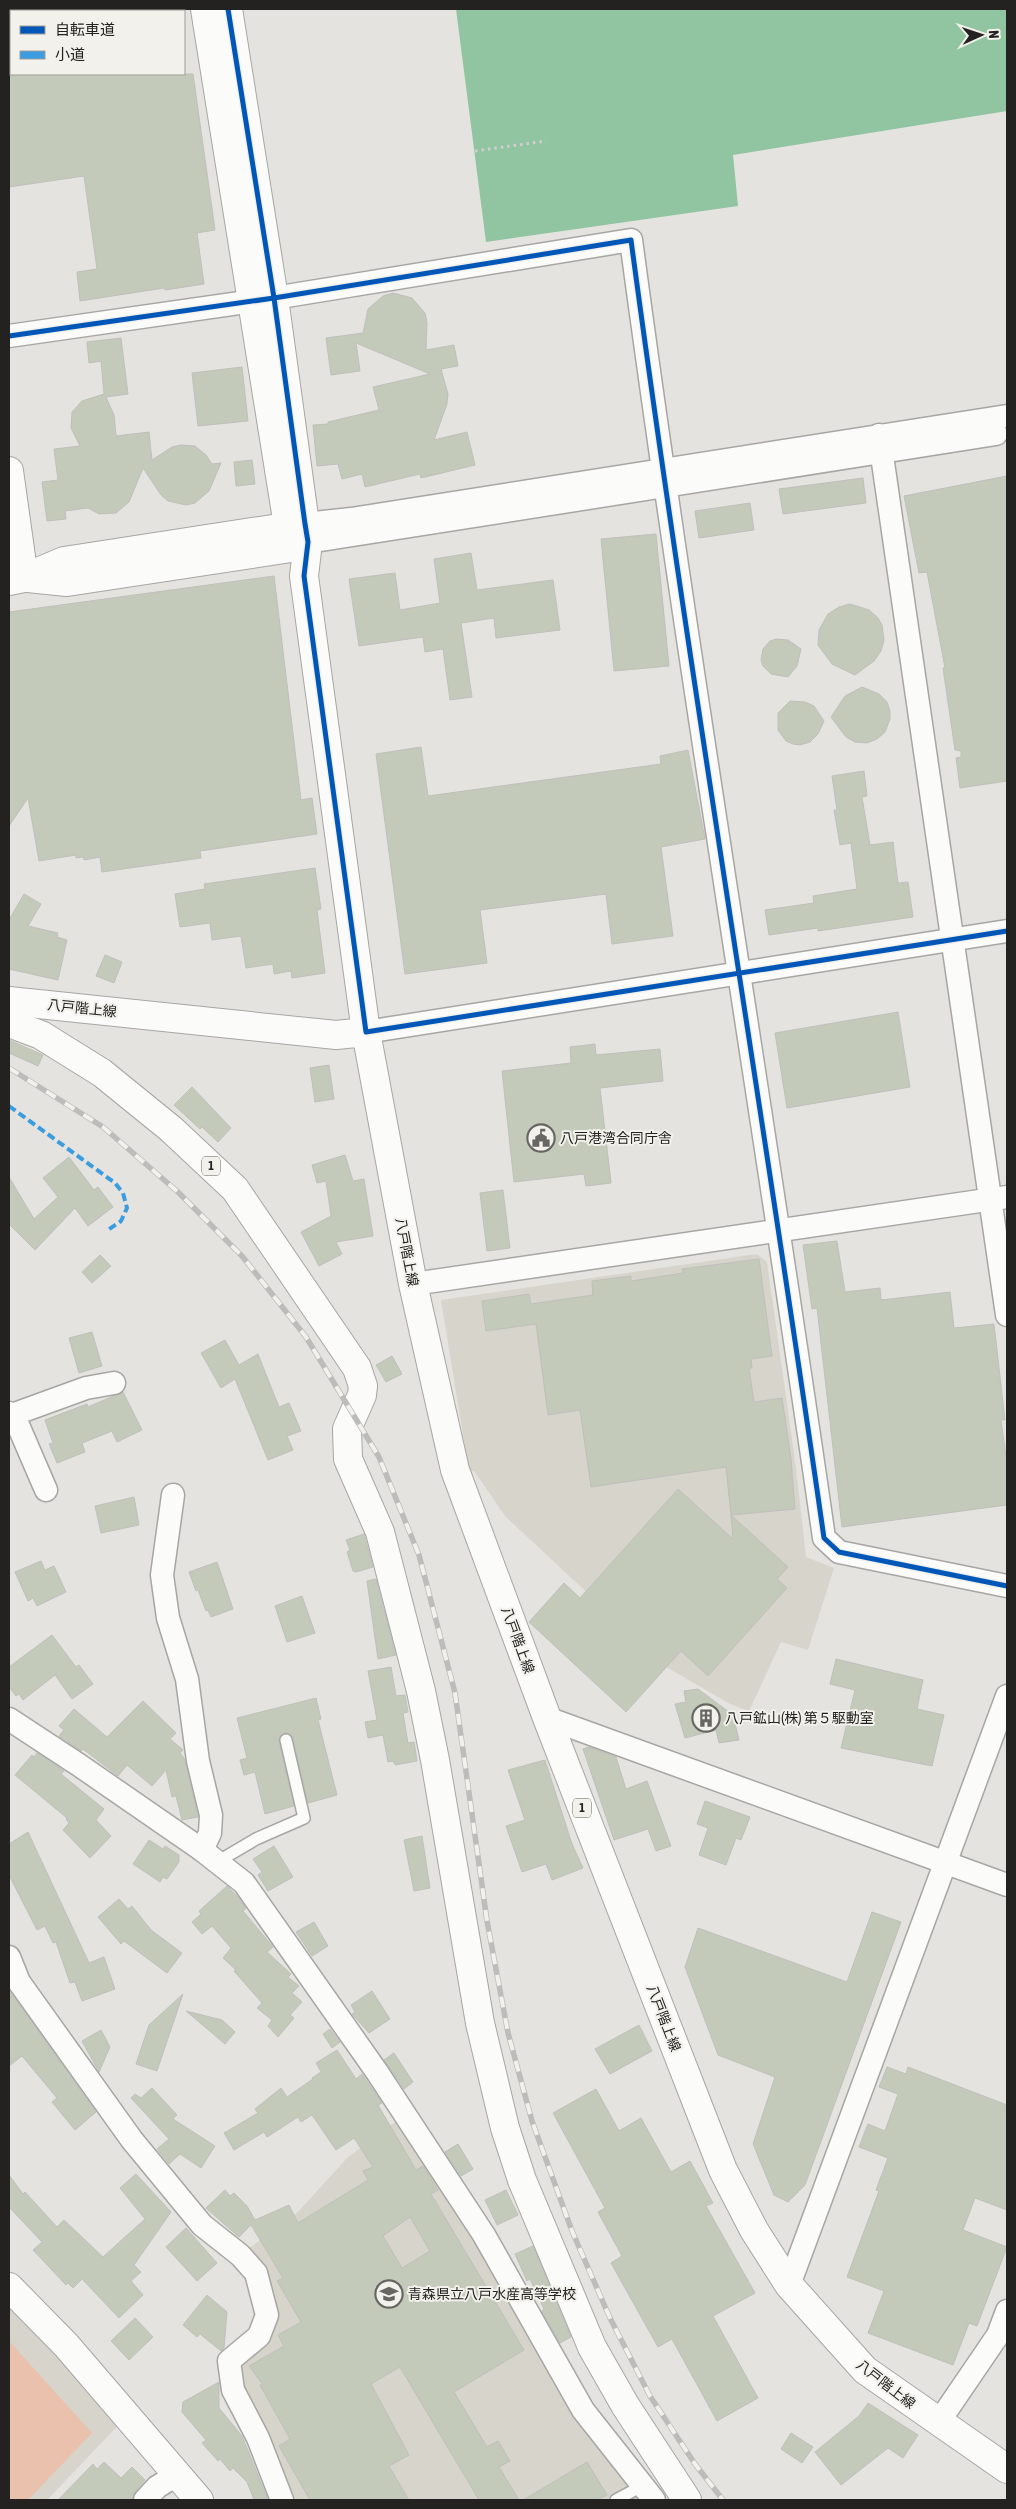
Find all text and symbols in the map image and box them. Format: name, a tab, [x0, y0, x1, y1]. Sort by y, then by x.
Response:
legend	[10, 10, 185, 75]
north arrow	[956, 10, 1006, 60]
text: 自転車道	[55, 21, 115, 38]
text: N	[986, 30, 1002, 39]
text: 小道	[55, 46, 85, 63]
street label: 八戸階上線	[46, 996, 118, 1020]
public building icon: 八戸港湾合同庁舎	[526, 1123, 556, 1153]
place label: 八戸港湾合同庁舎	[560, 1130, 672, 1146]
road number: 1	[202, 1156, 220, 1176]
street label: 八戸階上線	[392, 1216, 422, 1288]
street label: 八戸階上線	[499, 1604, 537, 1676]
building icon: 八戸鉱山(株) 第５駆動室	[691, 1703, 721, 1733]
place label: 八戸鉱山(株) 第５駆動室	[725, 1710, 874, 1726]
road number: 1	[573, 1799, 591, 1818]
street label: 八戸階上線	[644, 1982, 684, 2054]
school or university icon: 青森県立八戸水産高等学校	[374, 2279, 404, 2309]
place label: 青森県立八戸水産高等学校	[408, 2286, 576, 2302]
street label: 八戸階上線	[853, 2356, 919, 2412]

